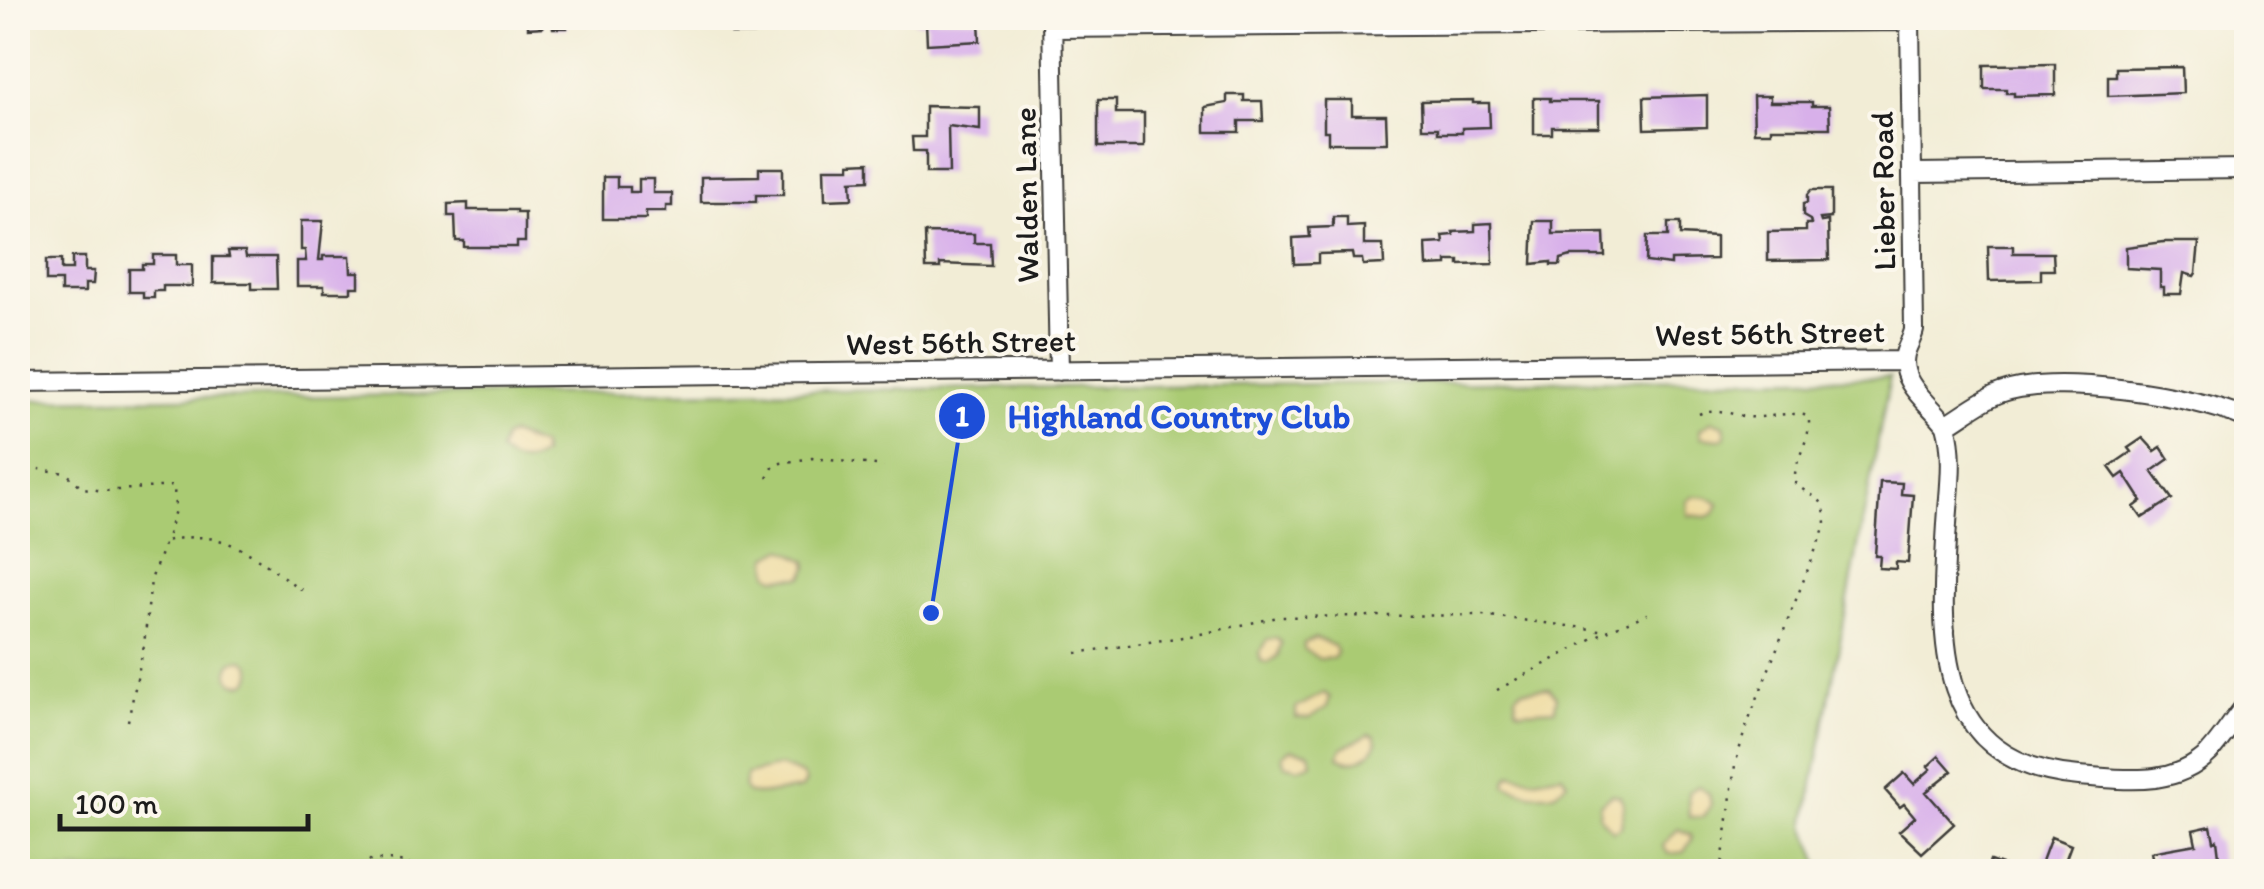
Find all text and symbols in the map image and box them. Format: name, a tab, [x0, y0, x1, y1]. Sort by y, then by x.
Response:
street label: Walden Lane	[1005, 107, 1047, 283]
street label: Lieber Road	[1863, 111, 1903, 271]
street label: West 56th Street	[1655, 312, 1885, 354]
street label: West 56th Street	[846, 321, 1076, 363]
callout: Highland Country Club	[937, 383, 1370, 448]
text: Highland Country Club	[1008, 395, 1350, 437]
text: 1	[955, 397, 969, 434]
scale bar	[60, 769, 308, 831]
text: 100 m	[75, 785, 158, 822]

